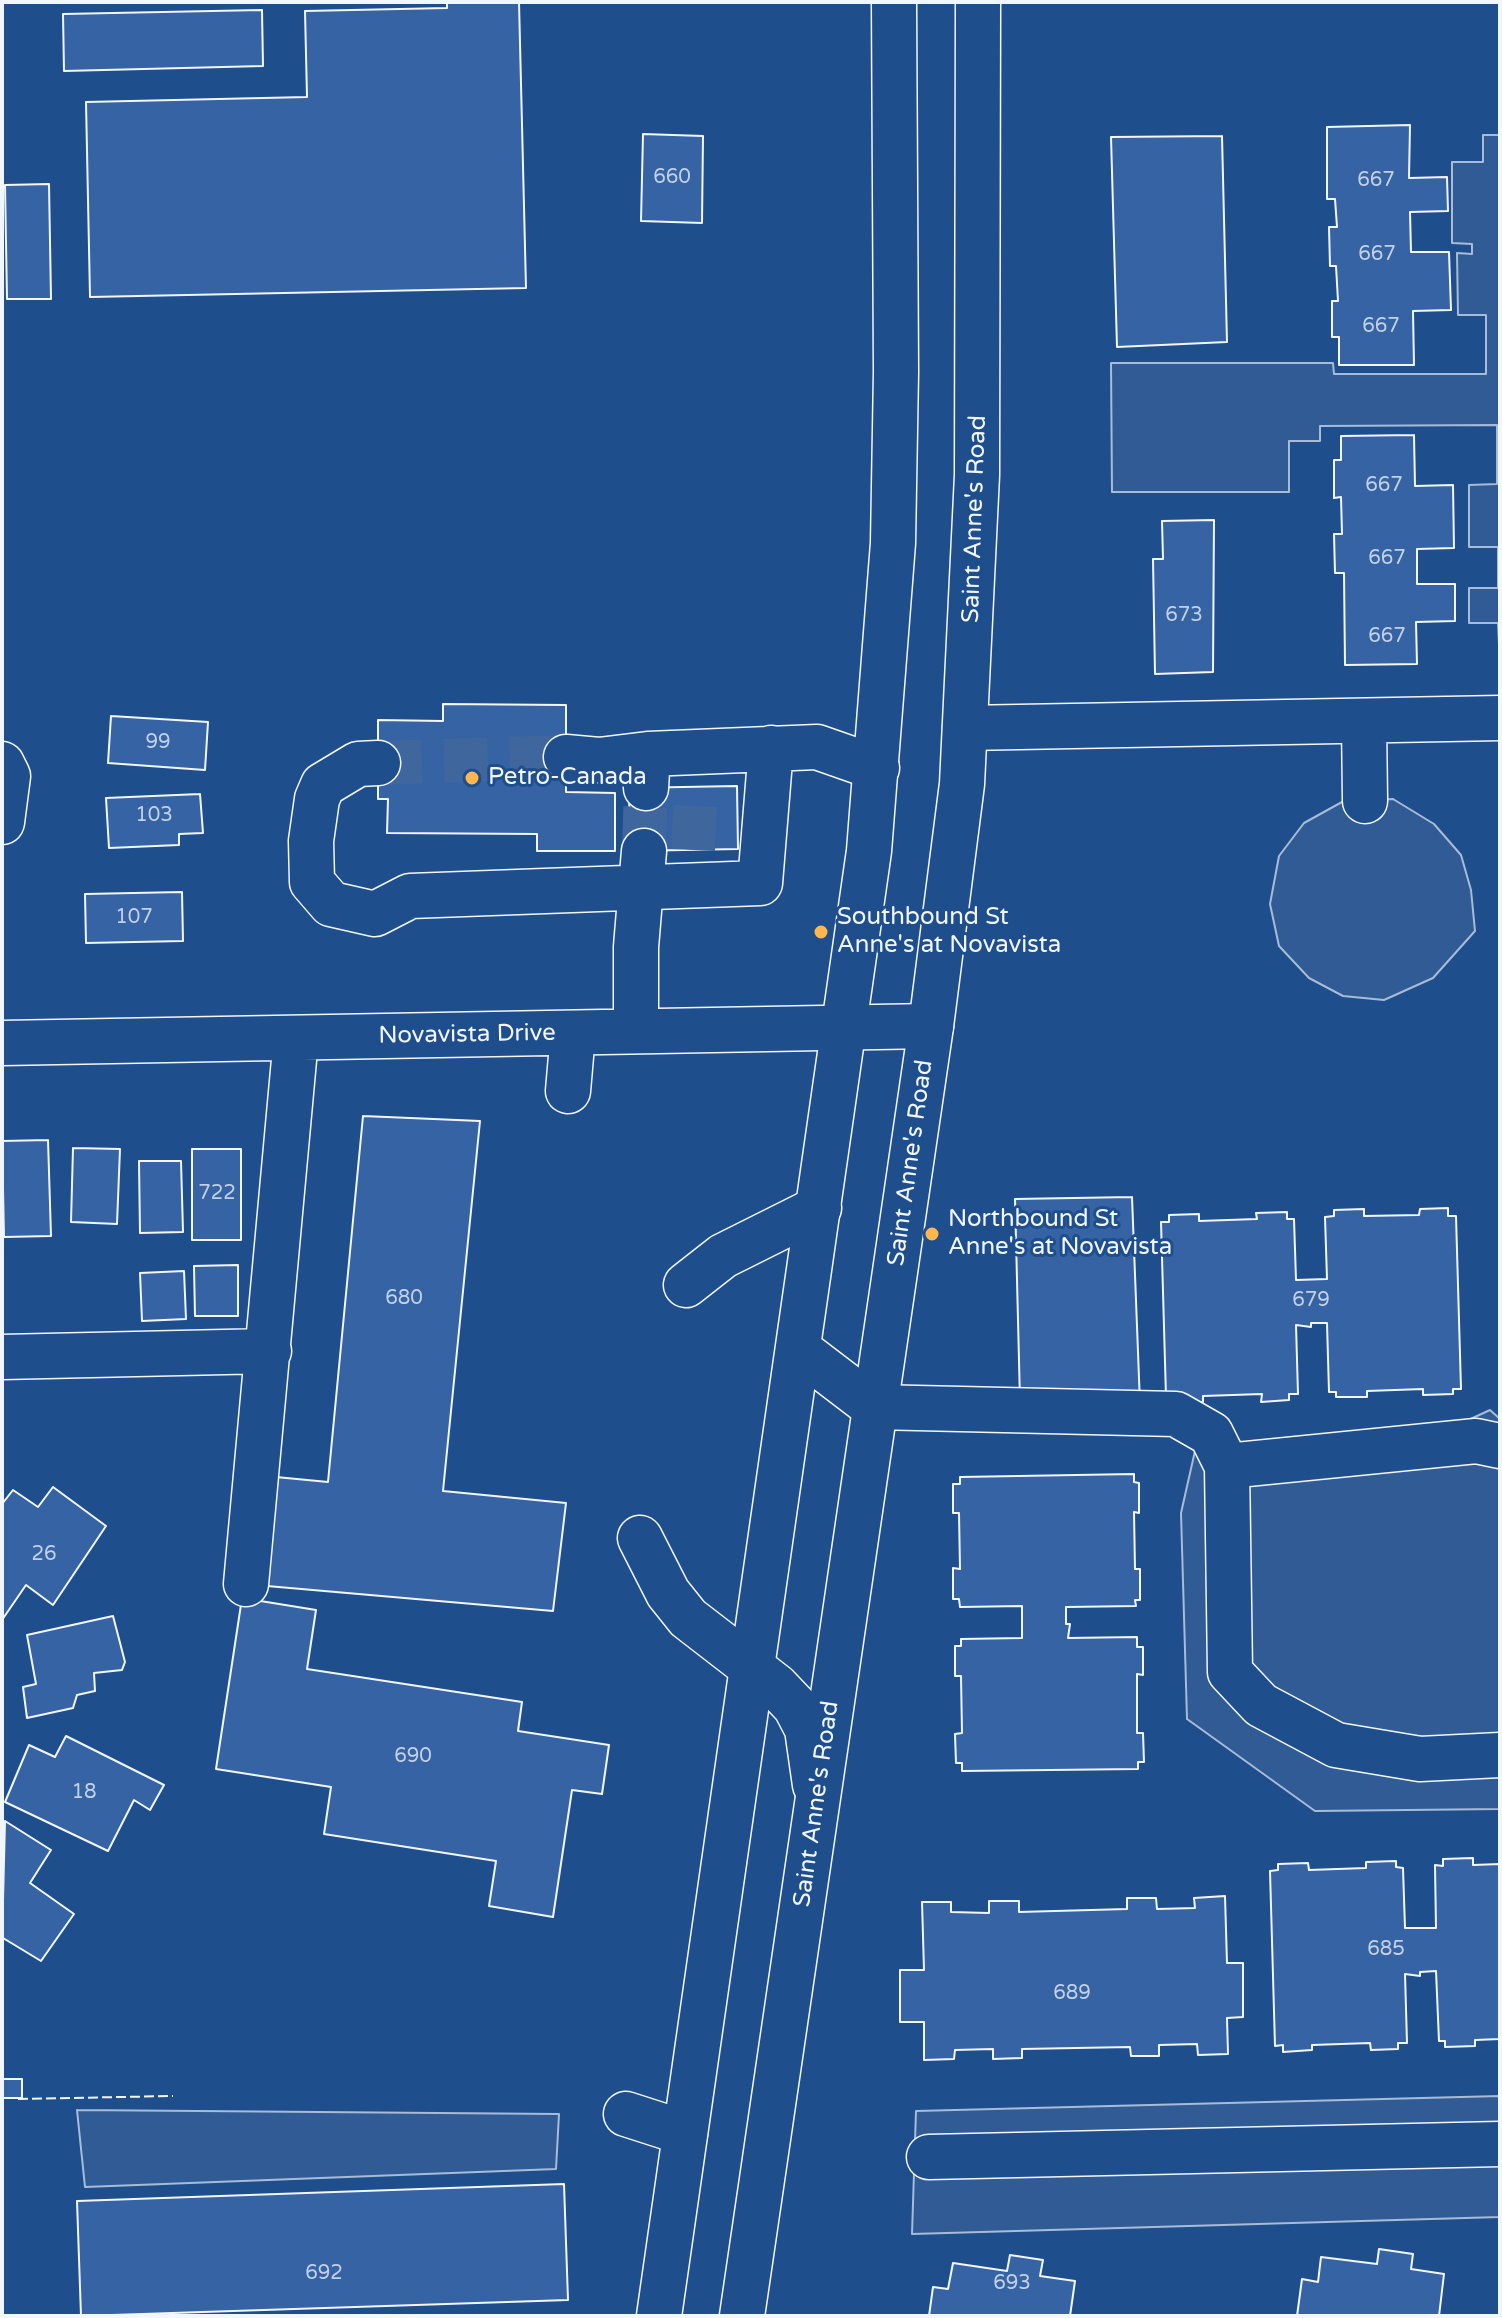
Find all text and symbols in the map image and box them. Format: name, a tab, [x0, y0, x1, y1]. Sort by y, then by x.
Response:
house number: 660	[653, 166, 691, 190]
house number: 667	[1357, 169, 1395, 193]
house number: 667	[1358, 243, 1396, 267]
house number: 667	[1362, 315, 1400, 339]
street label: Saint Anne's Road	[957, 415, 993, 623]
house number: 667	[1365, 474, 1403, 498]
house number: 667	[1368, 547, 1406, 571]
house number: 673	[1165, 604, 1203, 628]
house number: 667	[1368, 625, 1406, 649]
house number: 99	[145, 731, 171, 755]
place label: Petro-Canada	[488, 764, 647, 792]
marker: Petro-Canada	[463, 769, 481, 787]
house number: 103	[135, 804, 173, 828]
place label: Southbound St Anne's at Novavista	[837, 904, 1061, 960]
house number: 107	[115, 906, 153, 930]
marker: Southbound St Anne's at Novavista	[812, 923, 830, 941]
street label: Novavista Drive	[378, 1019, 556, 1051]
street label: Saint Anne's Road	[882, 1058, 940, 1268]
house number: 722	[198, 1182, 236, 1206]
place label: Northbound St Anne's at Novavista	[948, 1206, 1172, 1262]
marker: Northbound St Anne's at Novavista	[923, 1225, 941, 1243]
house number: 680	[385, 1287, 423, 1311]
house number: 679	[1292, 1289, 1330, 1313]
house number: 26	[31, 1543, 57, 1567]
street label: Saint Anne's Road	[788, 1699, 846, 1909]
house number: 690	[394, 1745, 432, 1769]
house number: 18	[71, 1781, 97, 1805]
house number: 685	[1367, 1938, 1405, 1962]
house number: 689	[1053, 1982, 1091, 2006]
house number: 692	[305, 2262, 343, 2286]
house number: 693	[993, 2272, 1031, 2296]

